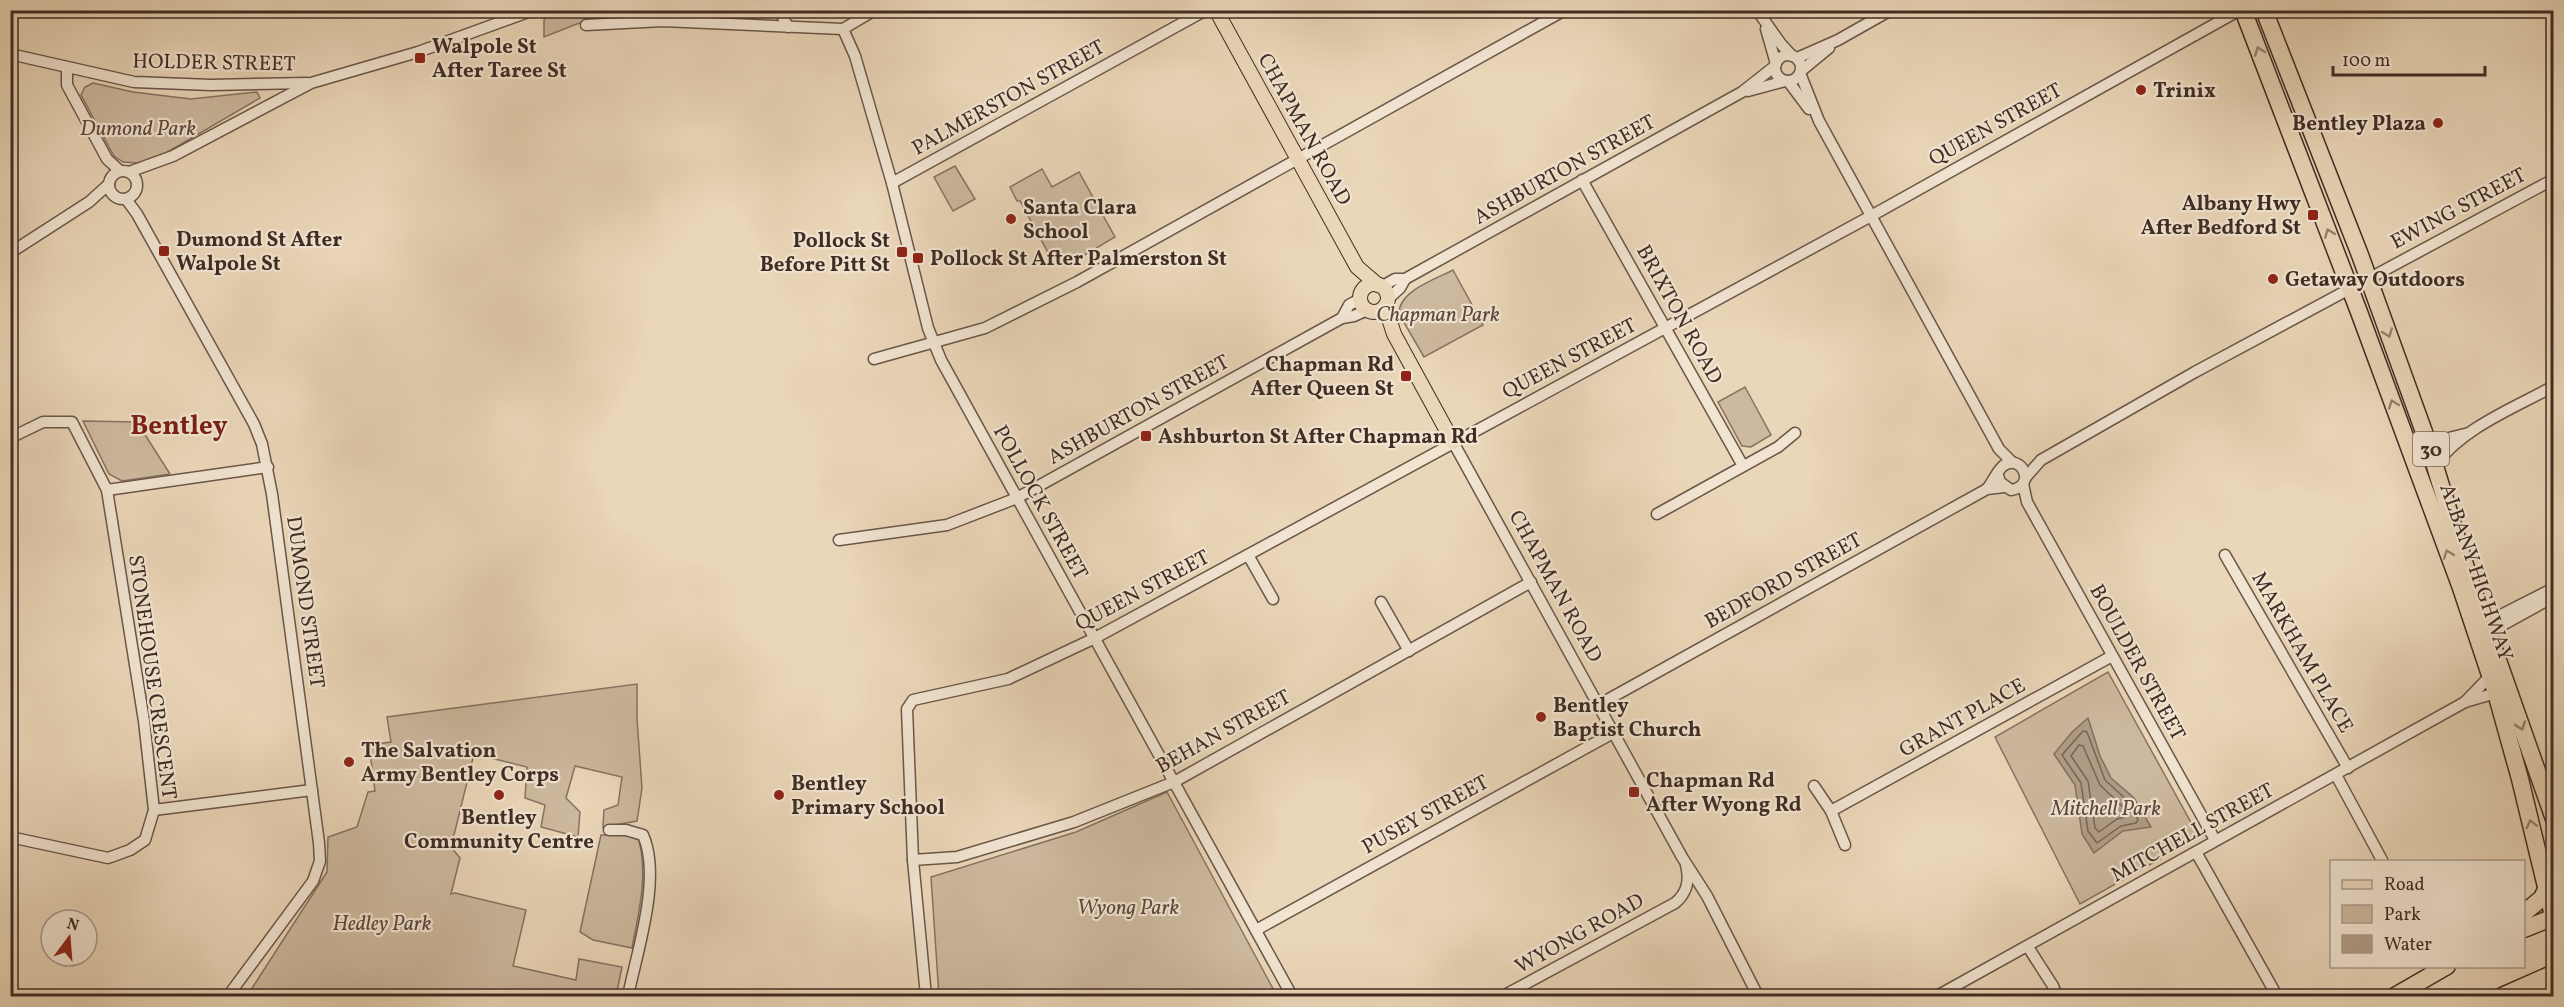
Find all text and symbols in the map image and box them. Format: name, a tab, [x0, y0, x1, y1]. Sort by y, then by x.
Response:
place label: Walpole St After Taree St	[432, 33, 567, 86]
street label: PALMERSTON STREET	[907, 33, 1110, 163]
scale bar	[2333, 39, 2484, 77]
one-way arrow	[2254, 47, 2266, 58]
street label: HOLDER STREET	[132, 48, 296, 79]
street label: CHAPMAN ROAD	[1250, 48, 1358, 211]
text: 100 m	[2342, 49, 2391, 74]
marker: Walpole St After Taree St	[413, 51, 427, 65]
street label: QUEEN STREET	[1924, 77, 2068, 174]
place label: Trinix	[2153, 77, 2216, 106]
marker: Trinix	[2134, 83, 2148, 97]
street label: ASHBURTON STREET	[1469, 108, 1661, 232]
place label: Bentley Plaza	[2292, 110, 2426, 139]
park label: Dumond Park	[80, 115, 196, 144]
marker: Bentley Plaza	[2431, 116, 2445, 130]
street label: EWING STREET	[2386, 161, 2532, 257]
place label: Albany Hwy After Bedford St	[2141, 190, 2301, 243]
place label: Santa Clara School	[1023, 194, 1137, 247]
marker: Albany Hwy After Bedford St	[2306, 208, 2320, 222]
marker: Santa Clara School	[1004, 212, 1018, 226]
place label: Dumond St After Walpole St	[176, 226, 342, 279]
place label: Pollock St Before Pitt St	[760, 227, 890, 280]
one-way arrow	[2324, 229, 2337, 239]
street label: BRIXTON ROAD	[1628, 240, 1729, 390]
marker: Dumond St After Walpole St	[157, 244, 171, 258]
marker: Pollock St Before Pitt St	[895, 245, 909, 259]
place label: Pollock St After Palmerston St	[930, 245, 1227, 274]
marker: Pollock St After Palmerston St	[911, 251, 925, 265]
place label: Getaway Outdoors	[2285, 266, 2465, 295]
marker: Getaway Outdoors	[2266, 272, 2280, 286]
park label: Chapman Park	[1376, 301, 1500, 330]
street label: QUEEN STREET	[1497, 312, 1642, 407]
one-way arrow	[2381, 327, 2394, 338]
street label: ASHBURTON STREET	[1043, 348, 1235, 472]
place label: Chapman Rd After Queen St	[1251, 351, 1394, 404]
marker: Chapman Rd After Queen St	[1399, 369, 1413, 383]
one-way arrow	[2388, 400, 2401, 410]
district label: Bentley	[130, 408, 228, 446]
street label: POLLOCK STREET	[985, 420, 1094, 585]
place label: Ashburton St After Chapman Rd	[1158, 423, 1478, 452]
marker: Ashburton St After Chapman Rd	[1139, 429, 1153, 443]
road number: 30	[2413, 432, 2449, 466]
street label: ALBANY HIGHWAY	[2432, 480, 2520, 665]
street label: CHAPMAN ROAD	[1501, 505, 1609, 668]
street label: DUMOND STREET	[278, 514, 331, 690]
street label: BEDFORD STREET	[1700, 526, 1868, 637]
street label: QUEEN STREET	[1070, 544, 1215, 639]
one-way arrow	[2443, 549, 2455, 560]
street label: STONEHOUSE CRESCENT	[120, 553, 183, 801]
street label: MARKHAM PLACE	[2244, 567, 2360, 739]
street label: BOULDER STREET	[2082, 579, 2192, 746]
street label: GRANT PLACE	[1894, 672, 2031, 765]
street label: BEHAN STREET	[1151, 683, 1296, 781]
place label: Bentley Baptist Church	[1553, 692, 1702, 745]
marker: Bentley Baptist Church	[1534, 710, 1548, 724]
one-way arrow	[2514, 720, 2526, 731]
place label: The Salvation Army Bentley Corps	[361, 737, 559, 790]
marker: The Salvation Army Bentley Corps	[342, 755, 356, 769]
place label: Chapman Rd After Wyong Rd	[1646, 767, 1802, 820]
street label: PUSEY STREET	[1357, 768, 1494, 862]
place label: Bentley Primary School	[791, 770, 945, 823]
street label: MITCHELL STREET	[2106, 776, 2280, 890]
marker: Chapman Rd After Wyong Rd	[1627, 785, 1641, 799]
marker: Bentley Community Centre	[492, 788, 506, 802]
marker: Bentley Primary School	[772, 788, 786, 802]
park label: Mitchell Park	[2050, 795, 2161, 824]
place label: Bentley Community Centre	[404, 804, 594, 857]
one-way arrow	[2526, 819, 2539, 829]
legend	[2330, 860, 2525, 968]
text: Road	[2384, 873, 2425, 898]
street label: WYONG ROAD	[1510, 887, 1649, 982]
park label: Wyong Park	[1077, 894, 1179, 923]
text: Park	[2384, 903, 2421, 928]
north arrow	[39, 908, 99, 968]
park label: Hedley Park	[333, 910, 432, 939]
text: N	[64, 913, 82, 938]
text: Water	[2384, 933, 2432, 958]

